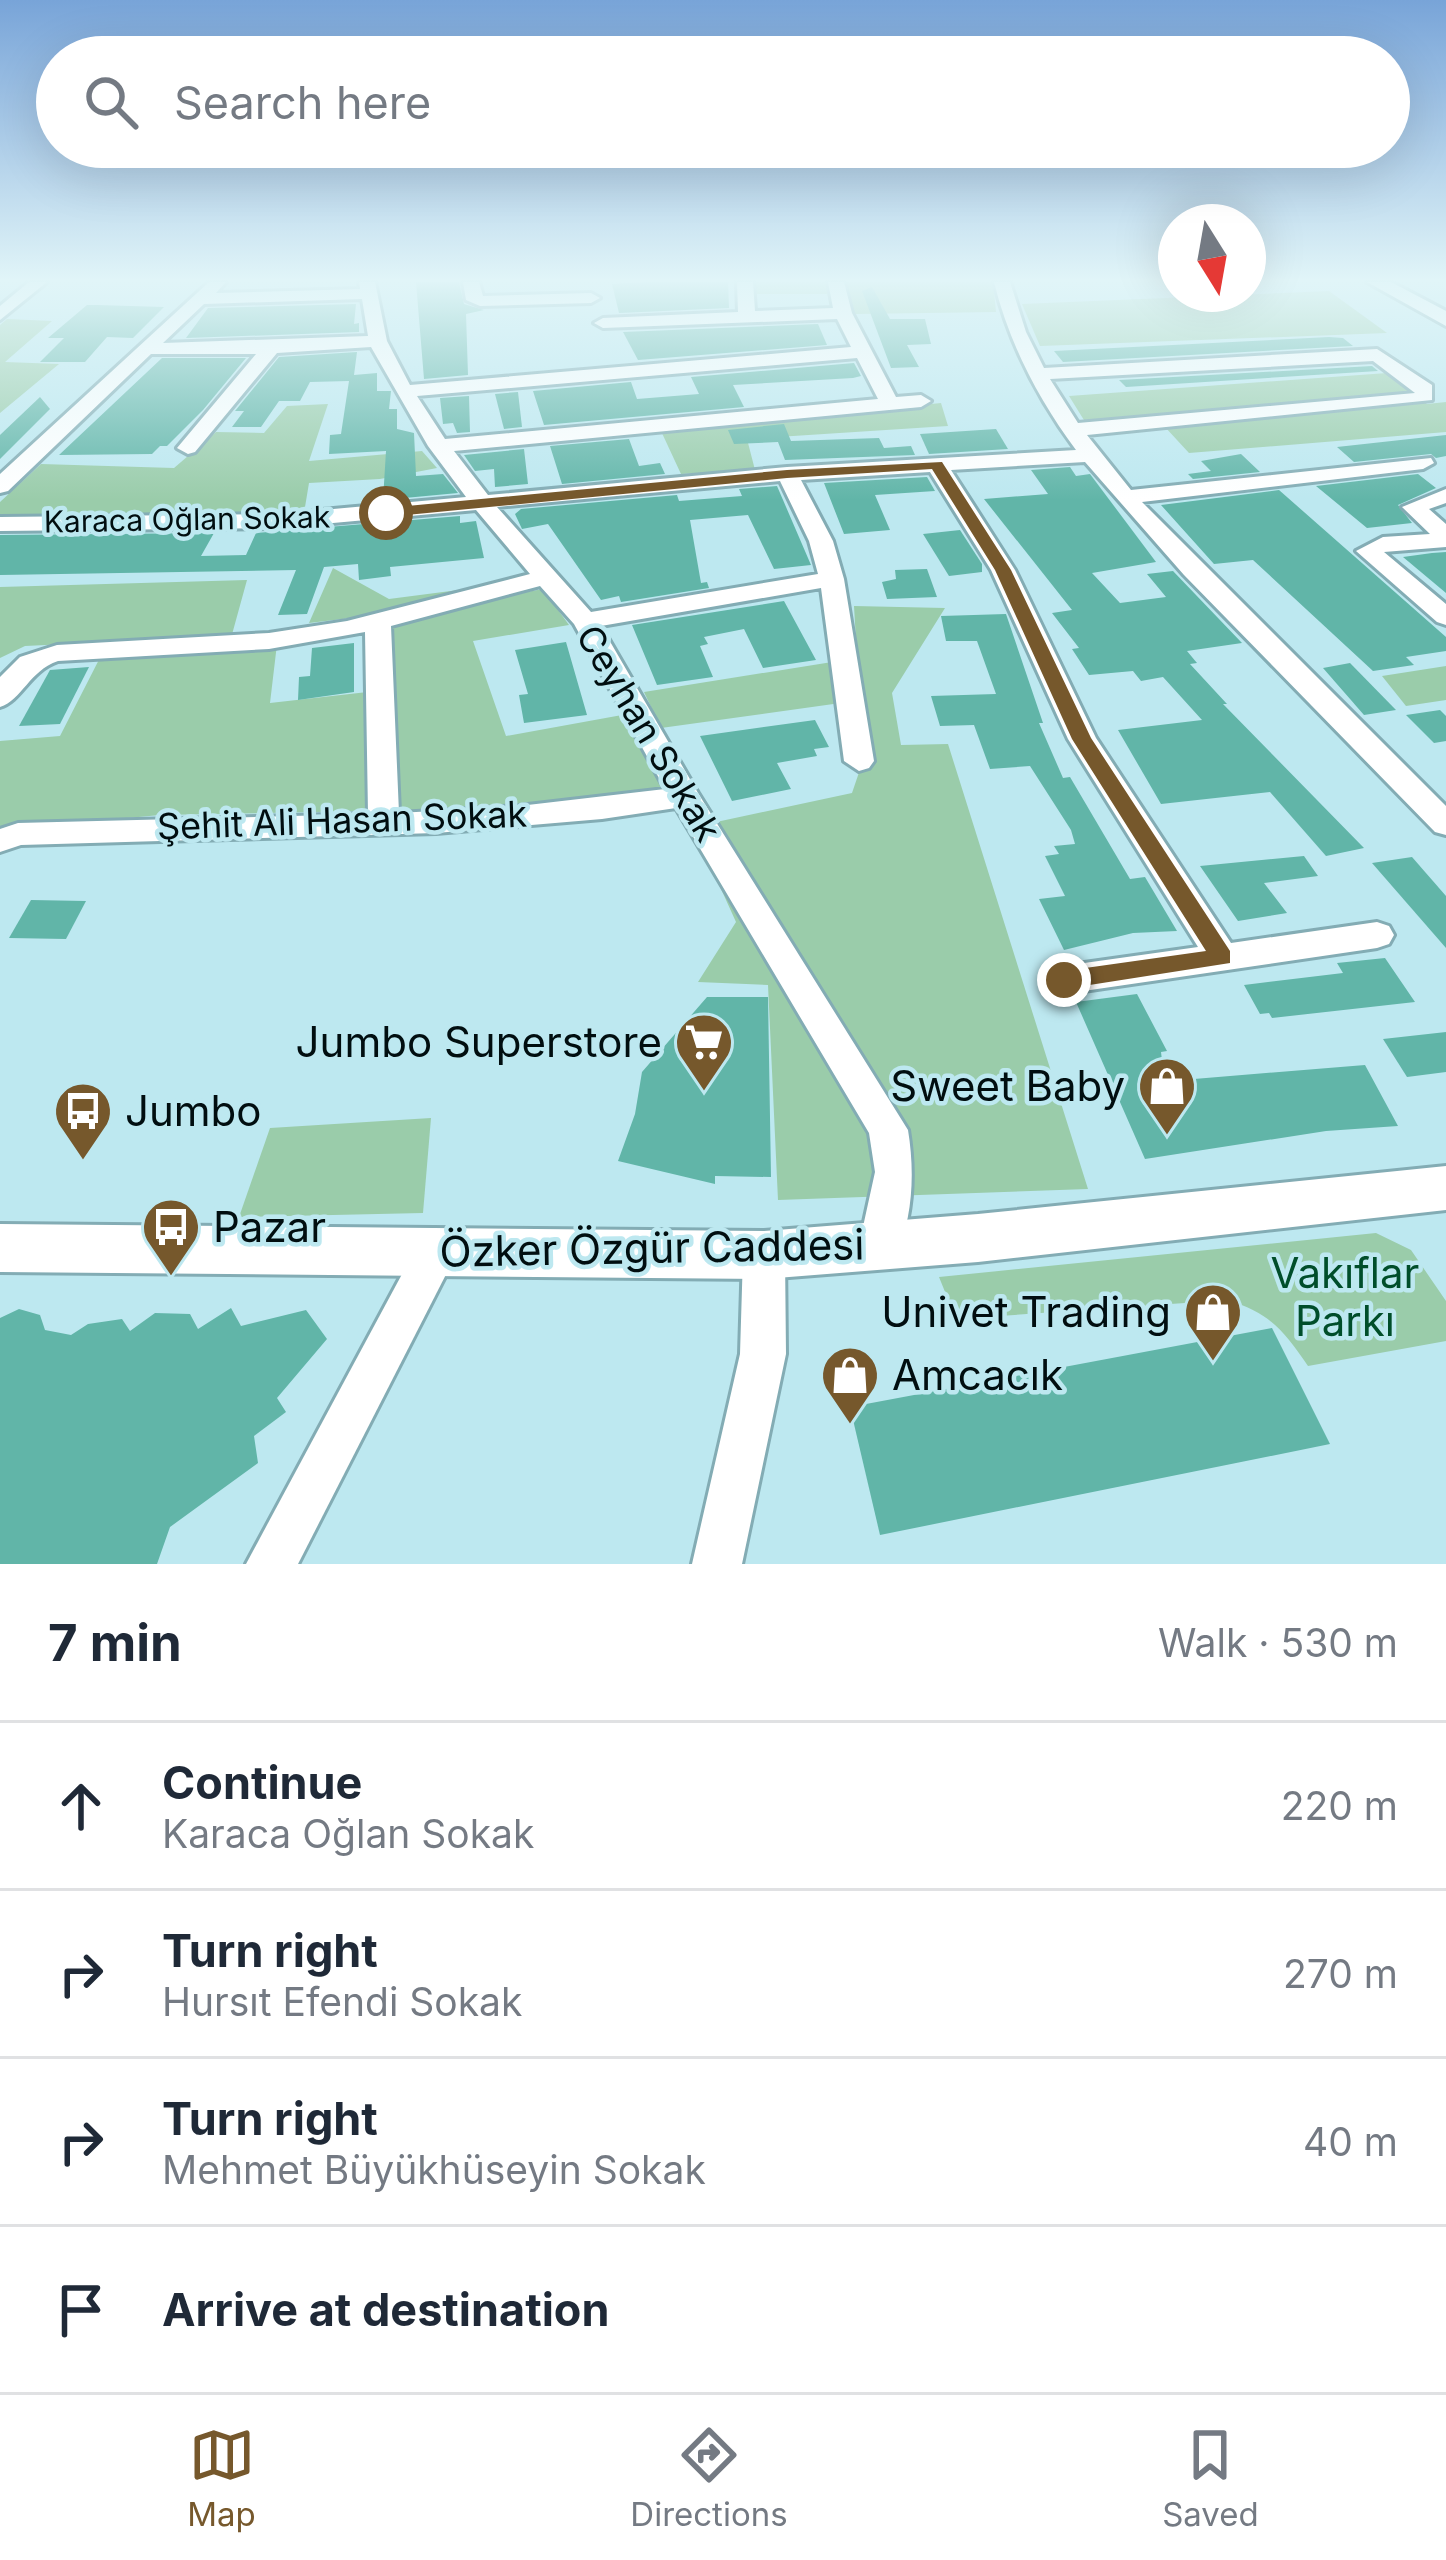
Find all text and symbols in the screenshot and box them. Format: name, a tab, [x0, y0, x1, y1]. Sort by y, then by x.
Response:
search box	[36, 36, 1410, 168]
icon: search	[78, 69, 144, 135]
text: Search here	[174, 75, 431, 130]
north arrow	[1158, 204, 1266, 312]
route start	[359, 486, 413, 540]
street label: Karaca Oğlan Sokak	[43, 498, 331, 539]
street label: Ceyhan Sokak	[567, 617, 731, 849]
street label: Şehit Ali Hasan Sokak	[156, 792, 528, 848]
route end	[1037, 953, 1091, 1007]
supermarket icon: Jumbo Superstore	[673, 1011, 735, 1093]
place label: Jumbo Superstore	[296, 1016, 662, 1067]
shop icon: Sweet Baby	[1136, 1055, 1198, 1137]
place label: Sweet Baby	[890, 1060, 1125, 1111]
bus stop icon: Jumbo	[52, 1080, 114, 1162]
place label: Jumbo	[125, 1085, 262, 1136]
bus stop icon: Pazar	[140, 1196, 202, 1278]
place label: Pazar	[213, 1201, 326, 1252]
street label: Özker Özgür Caddesi	[439, 1218, 865, 1277]
park label: Vakıflar Parkı	[1271, 1247, 1419, 1346]
shop icon: Univet Trading	[1182, 1281, 1244, 1363]
place label: Univet Trading	[881, 1286, 1171, 1337]
shop icon: Amcacık	[819, 1344, 881, 1426]
place label: Amcacık	[892, 1349, 1063, 1400]
text: 7 min	[48, 1612, 182, 1673]
text: Walk · 530 m	[1158, 1619, 1398, 1666]
text: Continue	[162, 1755, 362, 1810]
icon: ahead	[48, 1773, 114, 1839]
text: 220 m	[1281, 1782, 1398, 1829]
text: Karaca Oğlan Sokak	[162, 1810, 534, 1857]
text: Turn right	[162, 1923, 378, 1978]
icon: right	[48, 1941, 114, 2007]
text: 270 m	[1283, 1950, 1398, 1997]
text: Hursıt Efendi Sokak	[162, 1978, 522, 2025]
text: Turn right	[162, 2091, 378, 2146]
icon: right	[48, 2109, 114, 2175]
text: 40 m	[1303, 2118, 1398, 2165]
text: Mehmet Büyükhüseyin Sokak	[162, 2146, 706, 2193]
icon: arrive	[48, 2277, 114, 2343]
text: Arrive at destination	[162, 2282, 609, 2337]
tab: Map	[187, 2422, 256, 2534]
tab: Directions	[630, 2422, 788, 2534]
tab: Saved	[1162, 2422, 1259, 2534]

